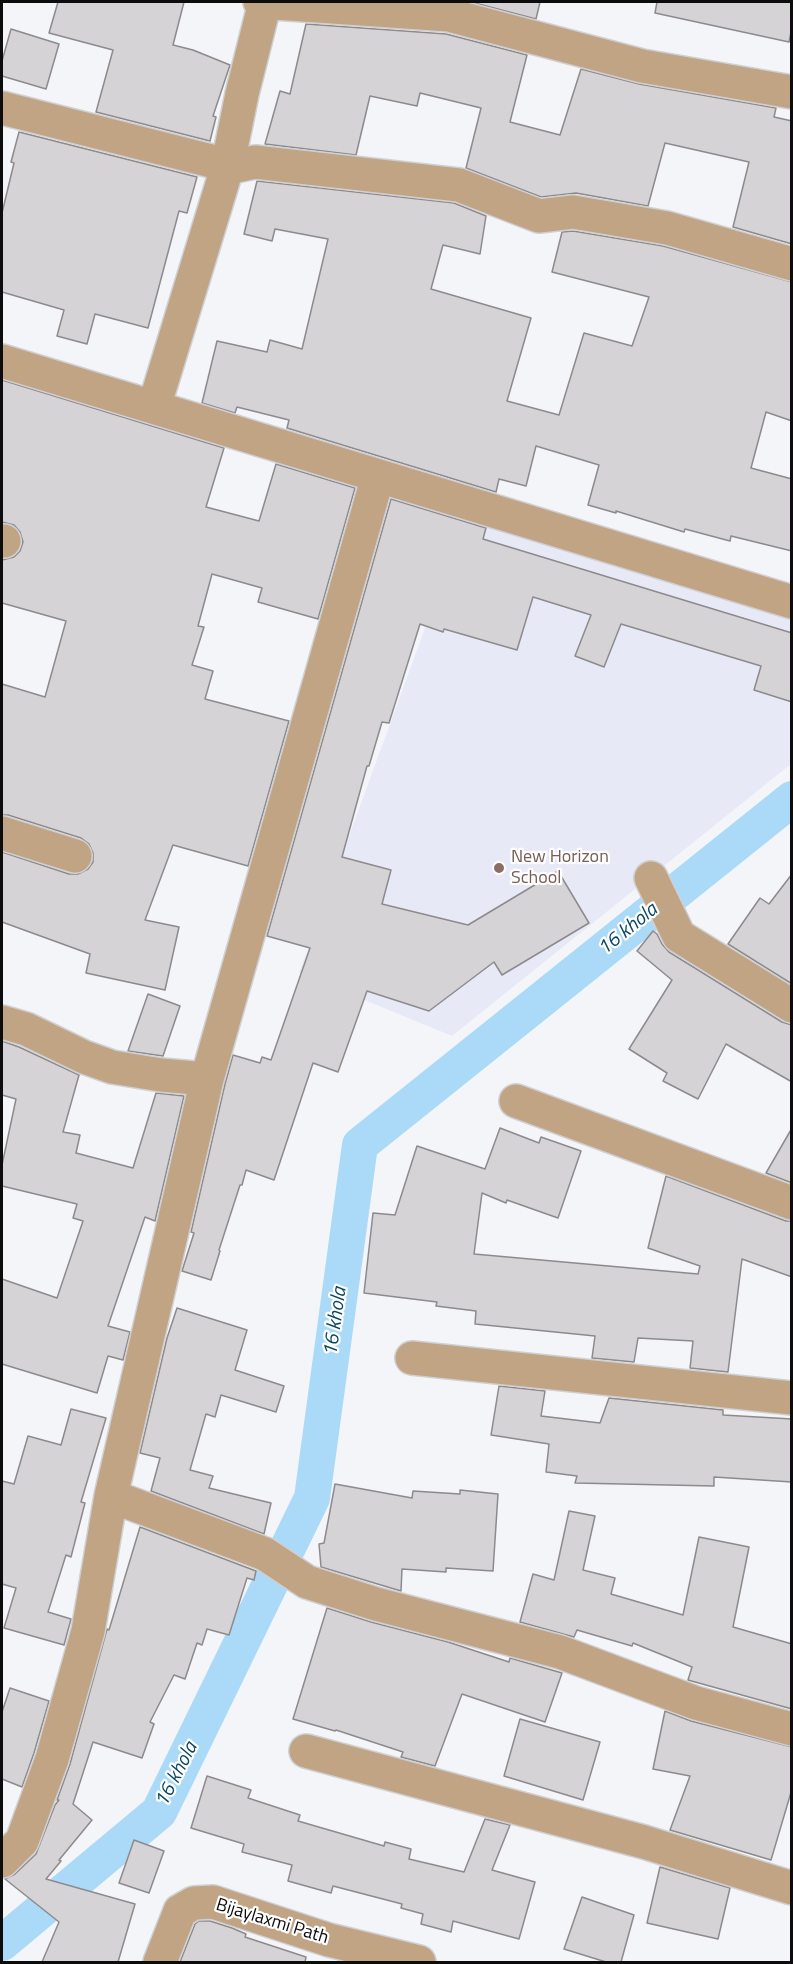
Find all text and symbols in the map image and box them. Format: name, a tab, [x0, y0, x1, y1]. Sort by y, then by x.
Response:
place label: New Horizon School	[511, 847, 609, 890]
marker: New Horizon School	[492, 861, 506, 875]
water label: 16 khola	[593, 899, 663, 961]
water label: 16 khola	[319, 1286, 353, 1358]
water label: 16 khola	[150, 1738, 204, 1812]
street label: Bijaylaxmi Path	[213, 1895, 331, 1949]

